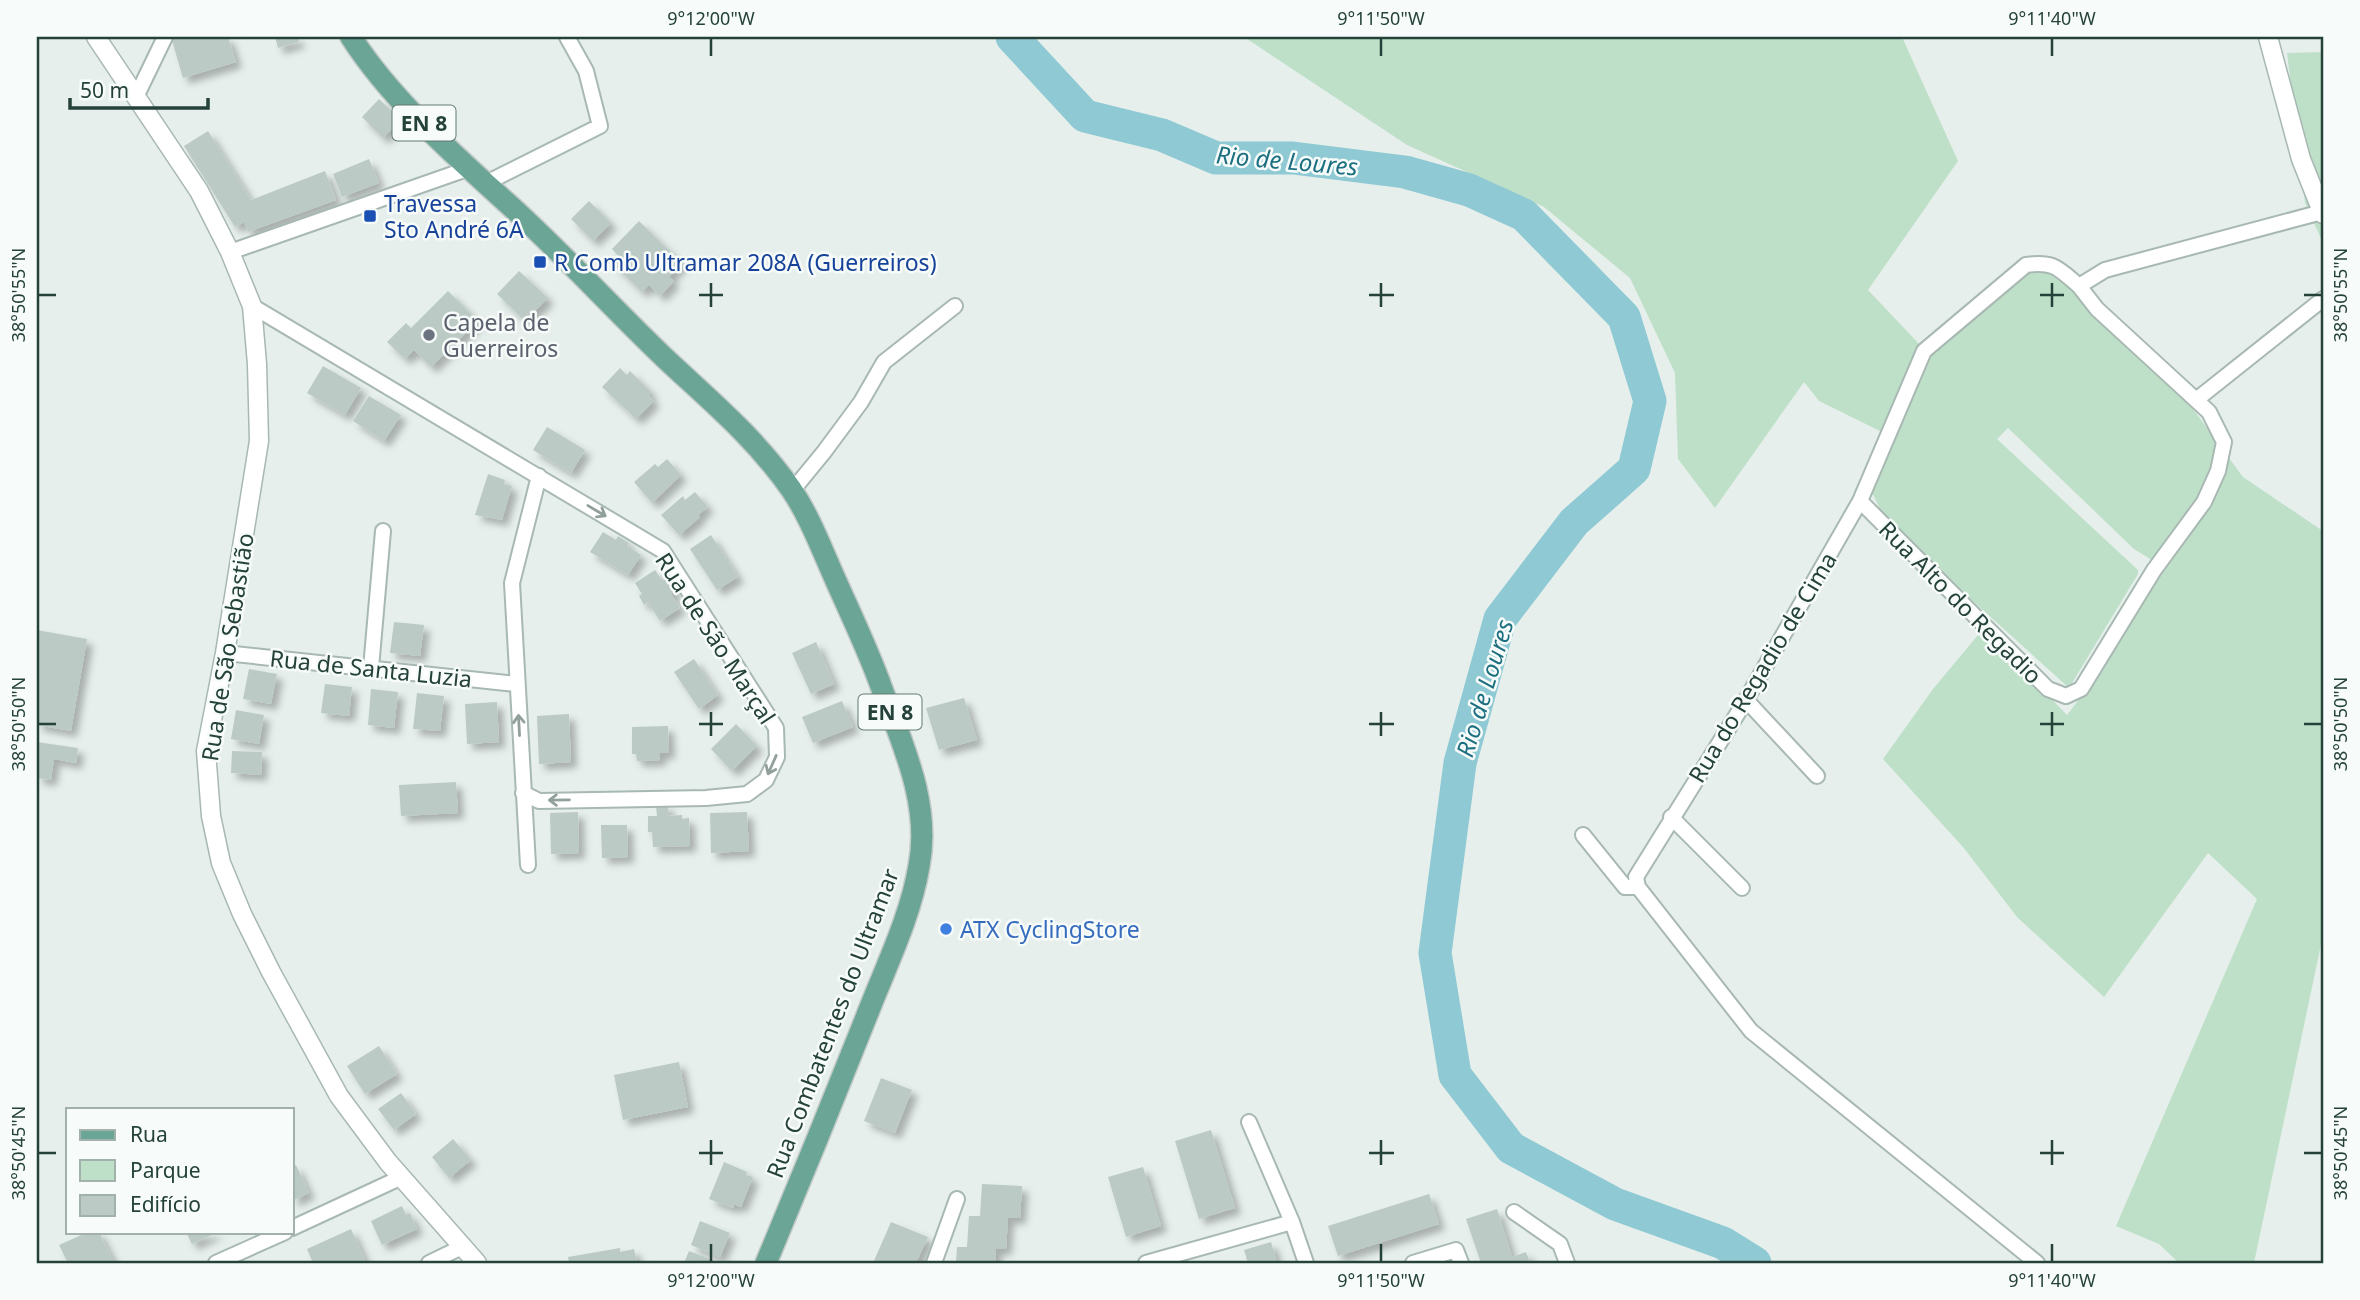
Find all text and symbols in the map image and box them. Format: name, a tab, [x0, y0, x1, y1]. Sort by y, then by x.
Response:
text: 9°12'00"W	[667, 6, 755, 30]
text: 9°11'50"W	[1337, 6, 1425, 30]
text: 9°11'40"W	[2008, 6, 2096, 30]
scale bar	[70, 66, 208, 110]
text: 50 m	[80, 76, 129, 104]
road number: EN 8	[392, 106, 456, 140]
water label: Rio de Loures	[1215, 137, 1359, 183]
place label: Travessa Sto André 6A	[384, 187, 524, 245]
marker: Travessa Sto André 6A	[362, 208, 378, 224]
place label: R Comb Ultramar 208A (Guerreiros)	[554, 246, 937, 278]
text: 38°50'55"N	[6, 248, 30, 342]
text: 38°50'55"N	[2328, 248, 2352, 342]
marker: R Comb Ultramar 208A (Guerreiros)	[532, 254, 548, 270]
place label: Capela de Guerreiros	[443, 306, 558, 364]
marker: Capela de Guerreiros	[421, 327, 437, 343]
one-way arrow	[587, 504, 607, 518]
street label: Rua Alto do Regadio	[1872, 513, 2050, 691]
street label: Rua de São Sebastião	[193, 531, 261, 763]
street label: Rua de São Marçal	[648, 546, 784, 730]
street label: Rua do Regadio de Cima	[1680, 546, 1844, 788]
water label: Rio de Loures	[1447, 615, 1521, 761]
street label: Rua de Santa Luzia	[268, 641, 474, 695]
text: 38°50'50"N	[6, 677, 30, 771]
text: 38°50'50"N	[2328, 677, 2352, 771]
road number: EN 8	[858, 694, 922, 730]
one-way arrow	[512, 714, 525, 736]
one-way arrow	[765, 754, 778, 776]
one-way arrow	[548, 793, 571, 807]
street label: Rua Combatentes do Ultramar	[758, 863, 906, 1182]
place label: ATX CyclingStore	[960, 913, 1140, 945]
marker: ATX CyclingStore	[938, 921, 954, 937]
text: 38°50'45"N	[6, 1106, 30, 1200]
text: 38°50'45"N	[2328, 1106, 2352, 1200]
legend	[66, 1108, 294, 1234]
text: Rua	[130, 1120, 168, 1148]
text: Parque	[130, 1156, 200, 1184]
text: Edifício	[130, 1190, 201, 1218]
text: 9°12'00"W	[667, 1268, 755, 1292]
text: 9°11'50"W	[1337, 1268, 1425, 1292]
text: 9°11'40"W	[2008, 1268, 2096, 1292]

